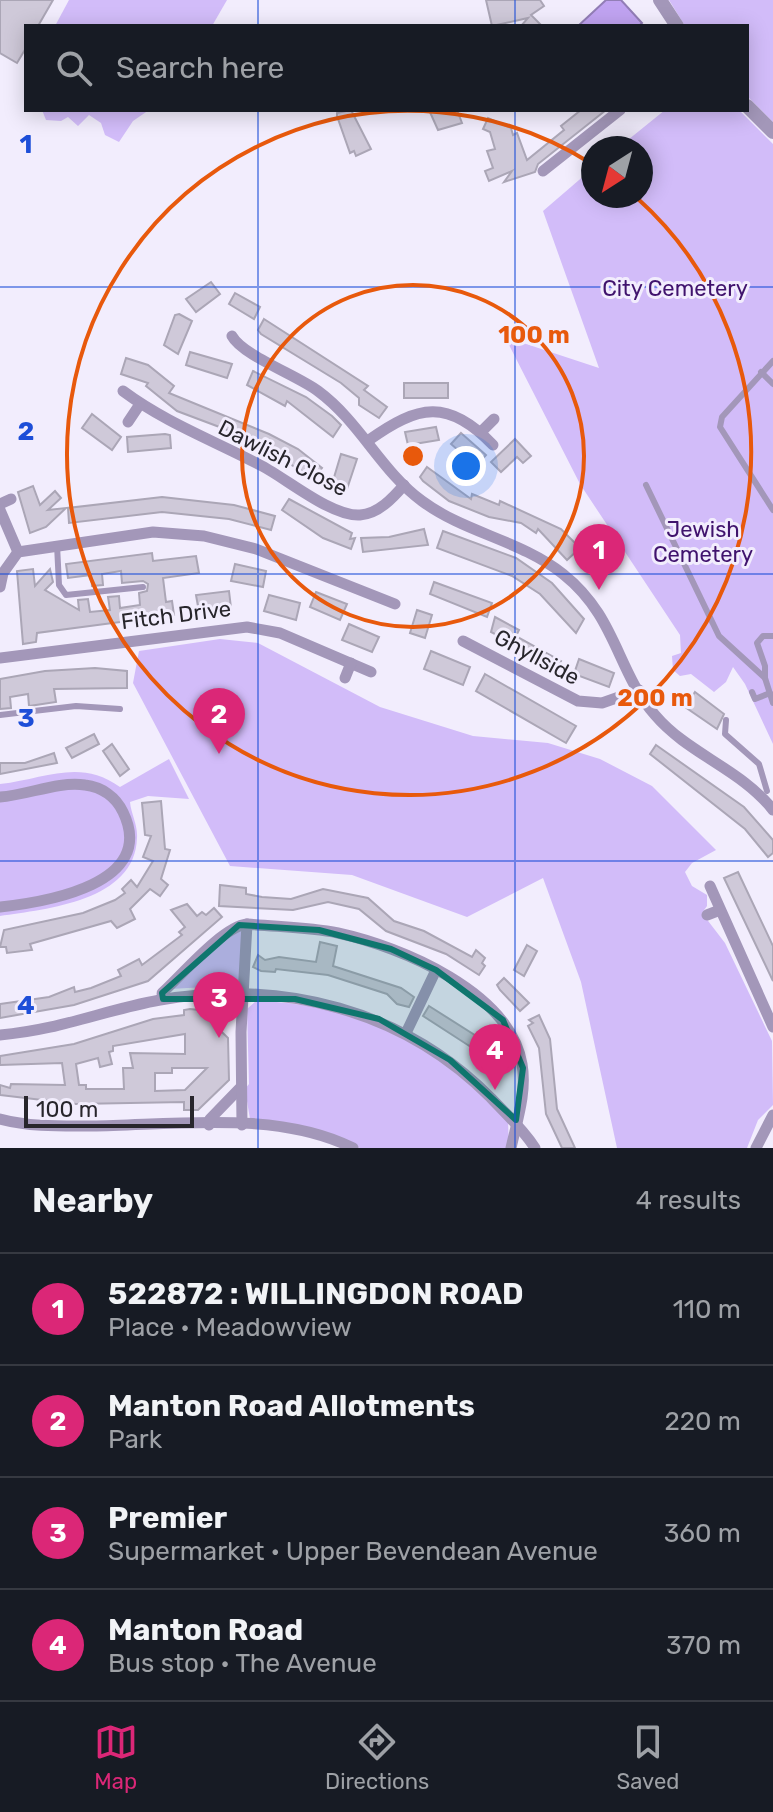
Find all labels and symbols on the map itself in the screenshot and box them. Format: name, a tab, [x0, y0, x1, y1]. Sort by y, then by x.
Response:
text: 1	[20, 129, 32, 160]
north arrow	[581, 136, 653, 208]
park label: City Cemetery	[602, 275, 748, 302]
text: 100 m	[498, 321, 570, 349]
street label: Dawlish Close	[214, 414, 352, 502]
text: 2	[18, 416, 34, 447]
centre of rings	[399, 442, 427, 470]
your location	[446, 446, 486, 486]
park label: Jewish Cemetery	[653, 516, 753, 568]
pin: 1	[573, 524, 625, 590]
street label: Fitch Drive	[119, 595, 233, 635]
street label: Ghyllside	[490, 623, 584, 691]
text: 200 m	[617, 684, 693, 712]
pin: 2	[193, 688, 245, 754]
text: 3	[17, 703, 35, 734]
pin: 3	[193, 972, 245, 1038]
text: 4	[17, 990, 35, 1021]
pin: 4	[469, 1024, 521, 1090]
scale bar	[24, 1092, 194, 1128]

